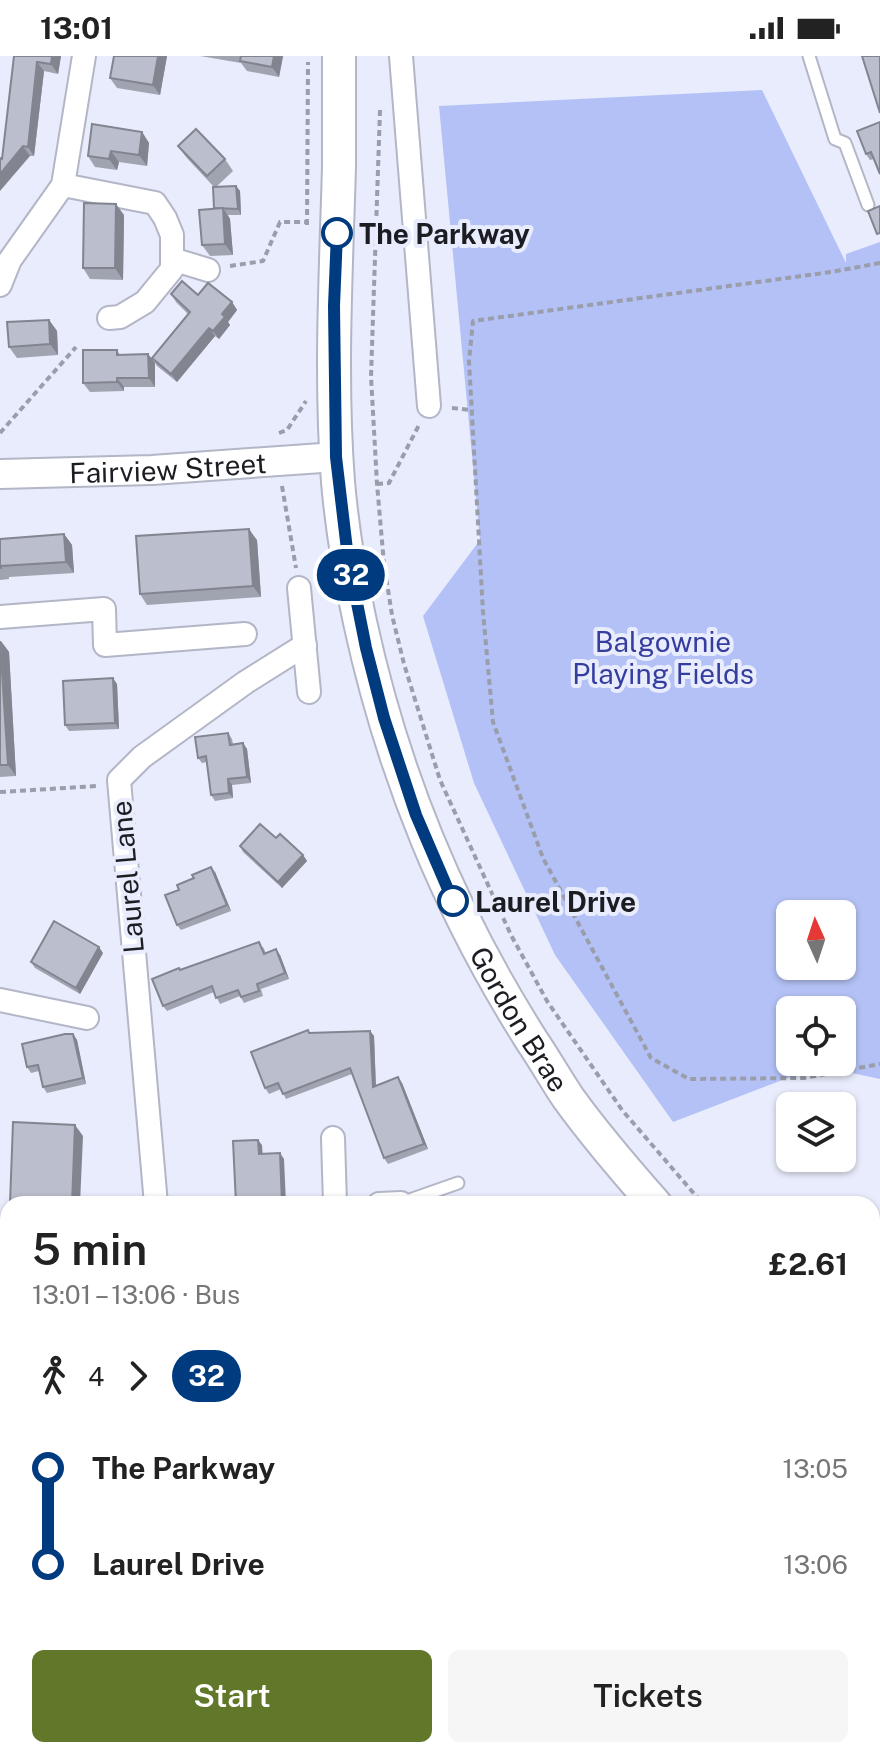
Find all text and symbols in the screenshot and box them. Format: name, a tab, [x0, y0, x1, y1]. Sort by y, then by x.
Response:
text: 13:01	[40, 10, 113, 46]
place label: The Parkway	[359, 217, 530, 250]
marker: The Parkway	[322, 218, 352, 248]
street label: Fairview Street	[69, 445, 268, 489]
line badge: 32	[315, 549, 387, 601]
text: 32	[333, 558, 369, 591]
park label: Balgownie Playing Fields	[572, 625, 754, 690]
street label: Laurel Lane	[104, 799, 150, 955]
place label: Laurel Drive	[475, 885, 636, 918]
marker: Laurel Drive	[438, 886, 468, 916]
north arrow	[776, 900, 856, 980]
map controls	[776, 900, 856, 1172]
street label: Gordon Brae	[464, 941, 576, 1097]
button: locate	[776, 996, 856, 1076]
button: layers	[776, 1092, 856, 1172]
text: 5 min	[32, 1223, 147, 1275]
text: £2.61	[769, 1246, 848, 1282]
text: 13:01 – 13:06 · Bus	[32, 1279, 240, 1310]
icon: walk	[32, 1354, 76, 1398]
icon: forward	[116, 1354, 160, 1398]
text: 32	[188, 1359, 225, 1392]
text: 4	[88, 1361, 104, 1392]
text: The Parkway	[92, 1450, 275, 1486]
text: 13:05	[783, 1453, 848, 1484]
text: Laurel Drive	[92, 1546, 265, 1582]
text: 13:06	[783, 1549, 848, 1580]
button: Start	[32, 1650, 432, 1742]
button: Tickets	[448, 1650, 848, 1742]

